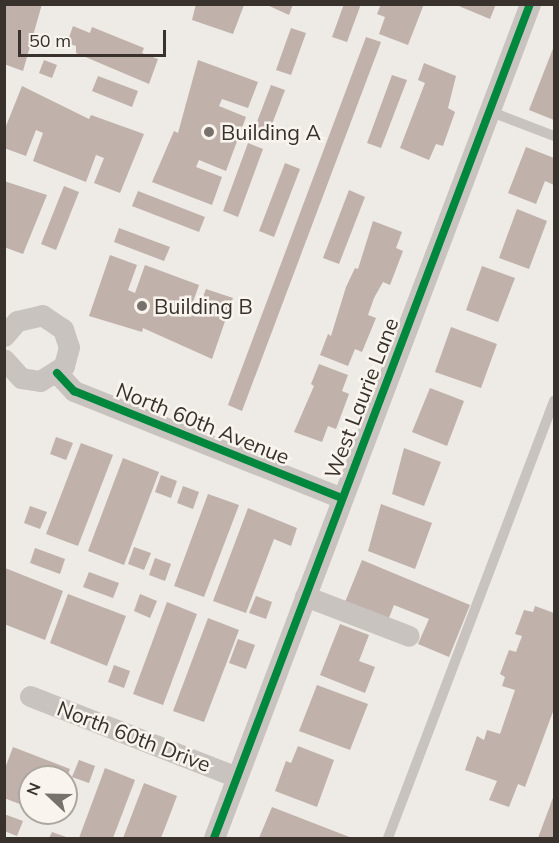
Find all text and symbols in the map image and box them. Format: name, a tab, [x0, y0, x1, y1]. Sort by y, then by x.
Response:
scale bar	[21, 18, 170, 56]
text: 50 m	[29, 29, 71, 52]
place label: Building A	[221, 119, 321, 145]
marker: Building A	[202, 125, 216, 139]
place label: Building B	[154, 293, 253, 319]
marker: Building B	[135, 299, 149, 313]
street label: West Laurie Lane	[319, 314, 403, 482]
street label: North 60th Avenue	[113, 377, 293, 469]
street label: North 60th Drive	[54, 695, 214, 777]
north arrow	[18, 765, 78, 825]
text: N	[22, 780, 45, 798]

